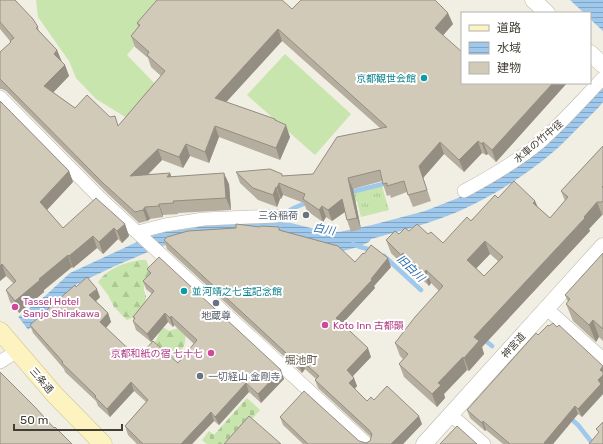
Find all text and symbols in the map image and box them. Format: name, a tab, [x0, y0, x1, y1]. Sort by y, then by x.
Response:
legend	[461, 12, 591, 84]
text: 道路	[497, 21, 521, 35]
text: 水域	[497, 41, 521, 55]
text: 建物	[497, 61, 521, 75]
place label: 京都観世会館	[356, 73, 416, 85]
marker: 京都観世会館	[419, 73, 429, 83]
street label: 水車の竹中径	[512, 118, 565, 166]
place label: 三谷稲荷	[258, 210, 298, 222]
marker: 三谷稲荷	[301, 210, 311, 220]
water label: 白川	[312, 221, 337, 238]
water label: 旧白川	[394, 252, 428, 285]
marker: 並河靖之七宝記念館	[179, 286, 189, 296]
place label: 並河靖之七宝記念館	[192, 286, 282, 298]
place label: Tassel Hotel Sanjo Shirakawa	[23, 296, 99, 320]
marker: 地蔵尊	[211, 298, 221, 308]
marker: Tassel Hotel Sanjo Shirakawa	[10, 302, 20, 312]
place label: 地蔵尊	[201, 310, 231, 322]
marker: Koto Inn 古都韻	[320, 320, 330, 330]
place label: Koto Inn 古都韻	[333, 320, 404, 332]
street label: 神宮道	[499, 331, 528, 361]
place label: 京都和紙の宿 七十七	[111, 348, 203, 360]
marker: 京都和紙の宿 七十七	[206, 348, 216, 358]
district label: 堀池町	[285, 354, 318, 367]
street label: 三条通	[27, 365, 56, 396]
marker: 一切経山 金剛寺	[195, 371, 205, 381]
place label: 一切経山 金剛寺	[208, 371, 280, 383]
scale bar	[14, 406, 122, 432]
text: 50 m	[20, 413, 48, 427]

